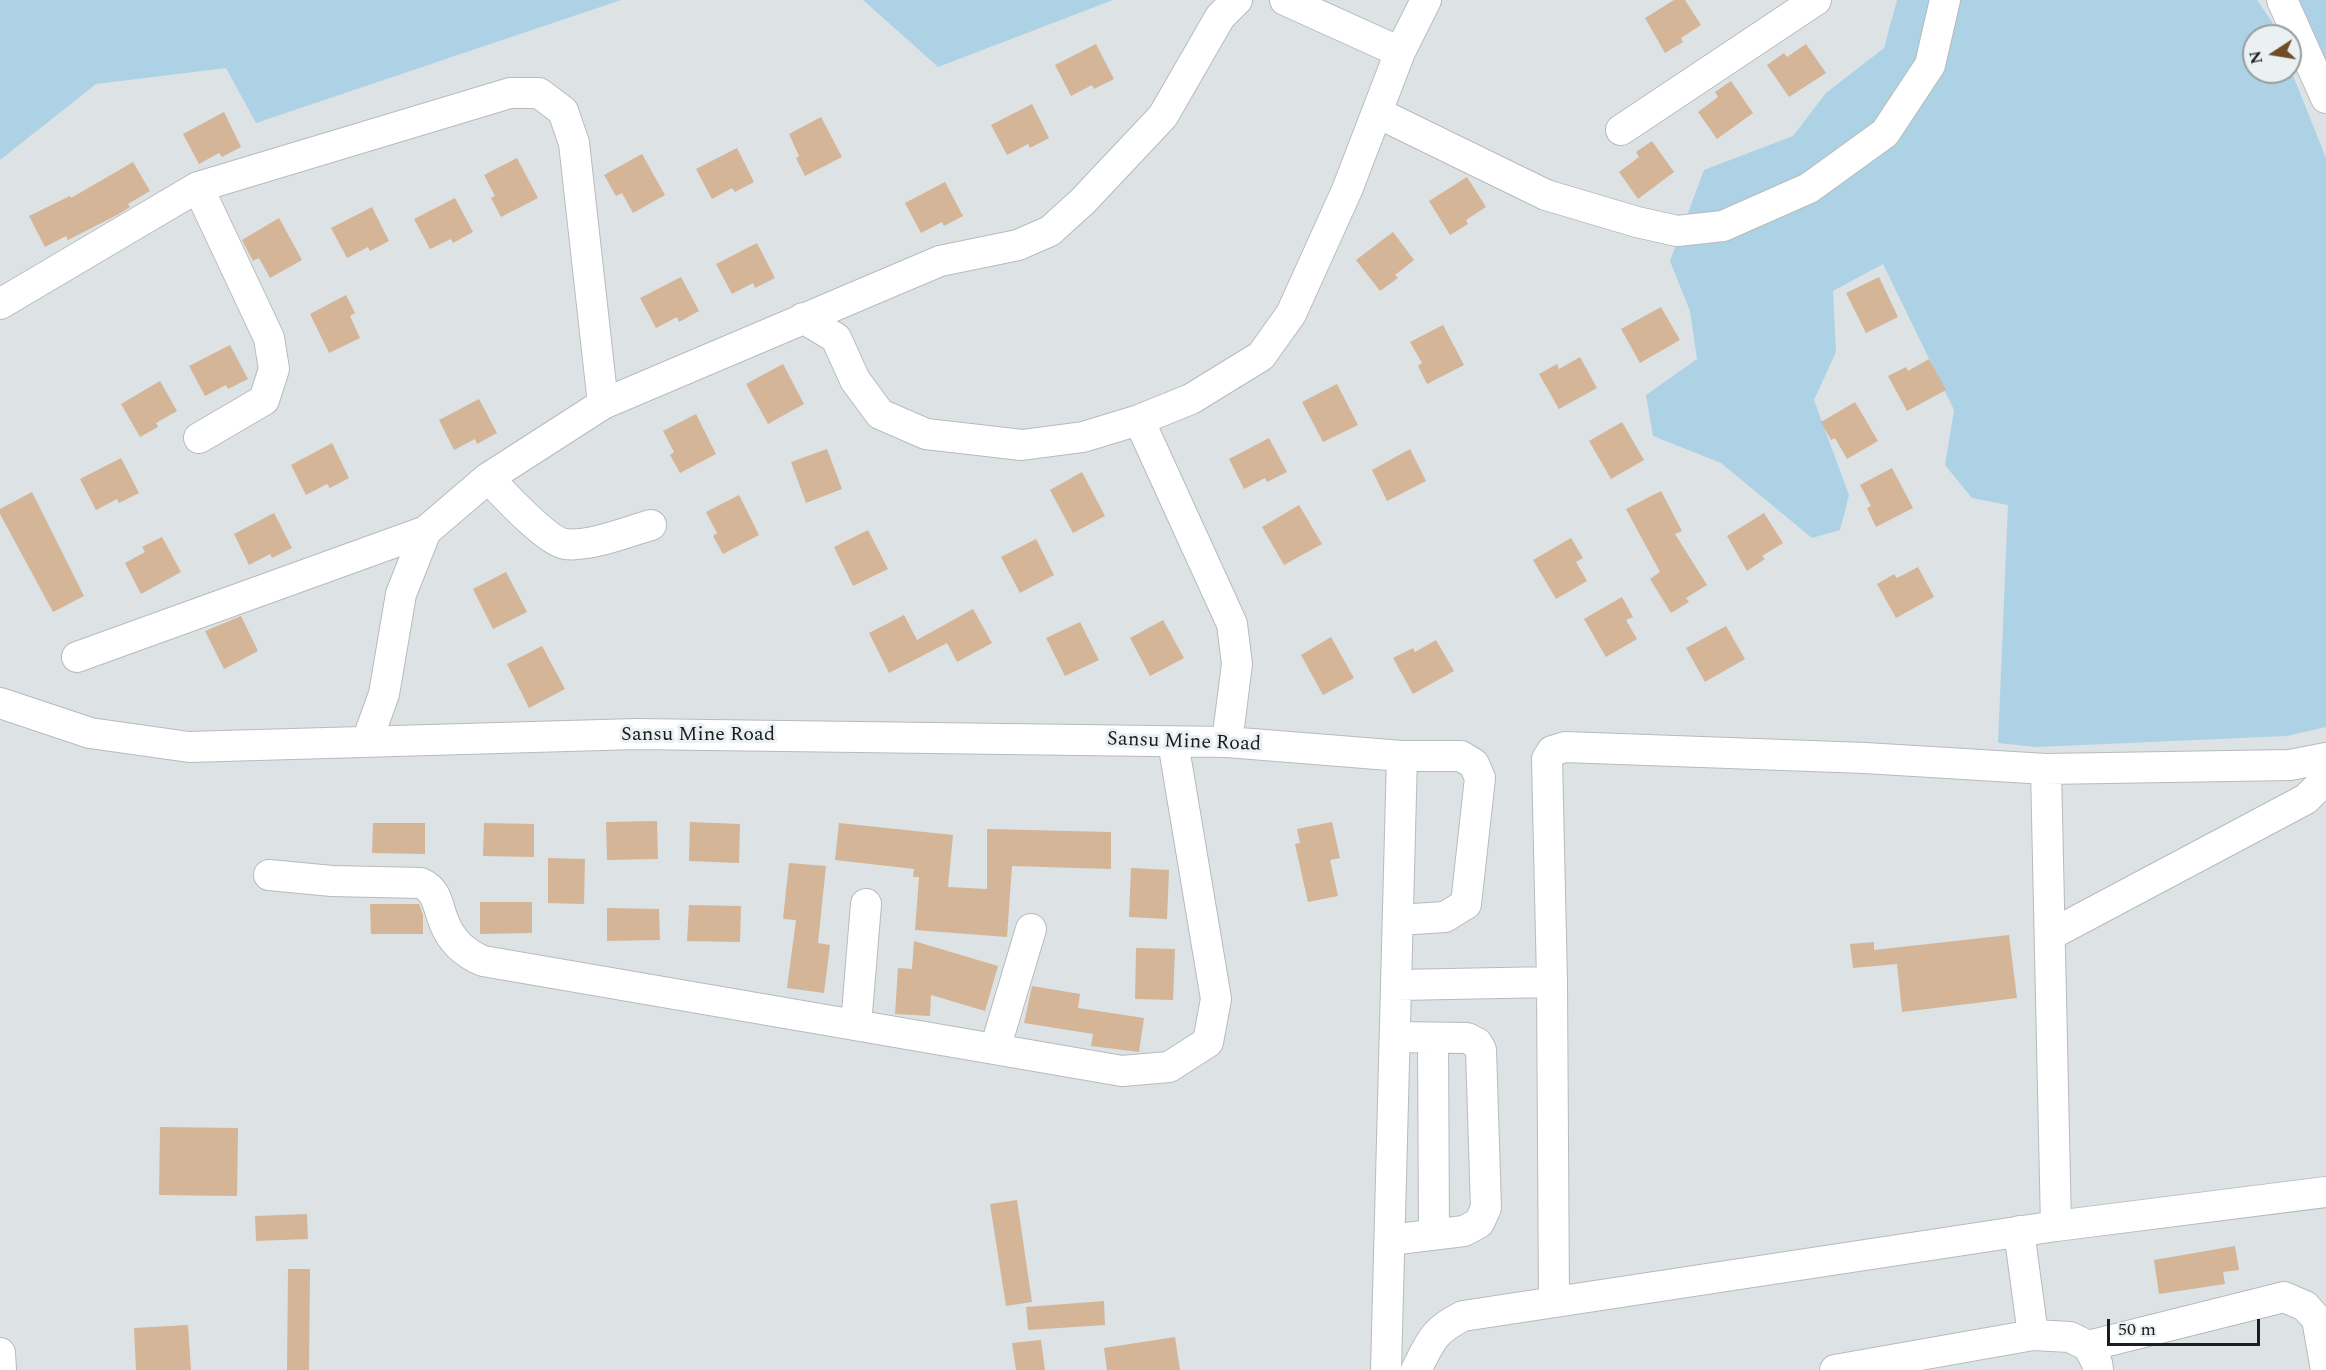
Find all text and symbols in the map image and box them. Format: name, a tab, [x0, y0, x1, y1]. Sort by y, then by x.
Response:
north arrow	[2242, 24, 2302, 84]
text: N	[2243, 48, 2269, 66]
street label: Sansu Mine Road	[621, 724, 775, 748]
street label: Sansu Mine Road	[1107, 728, 1261, 758]
scale bar	[2110, 1307, 2263, 1345]
text: 50 m	[2118, 1316, 2156, 1343]

